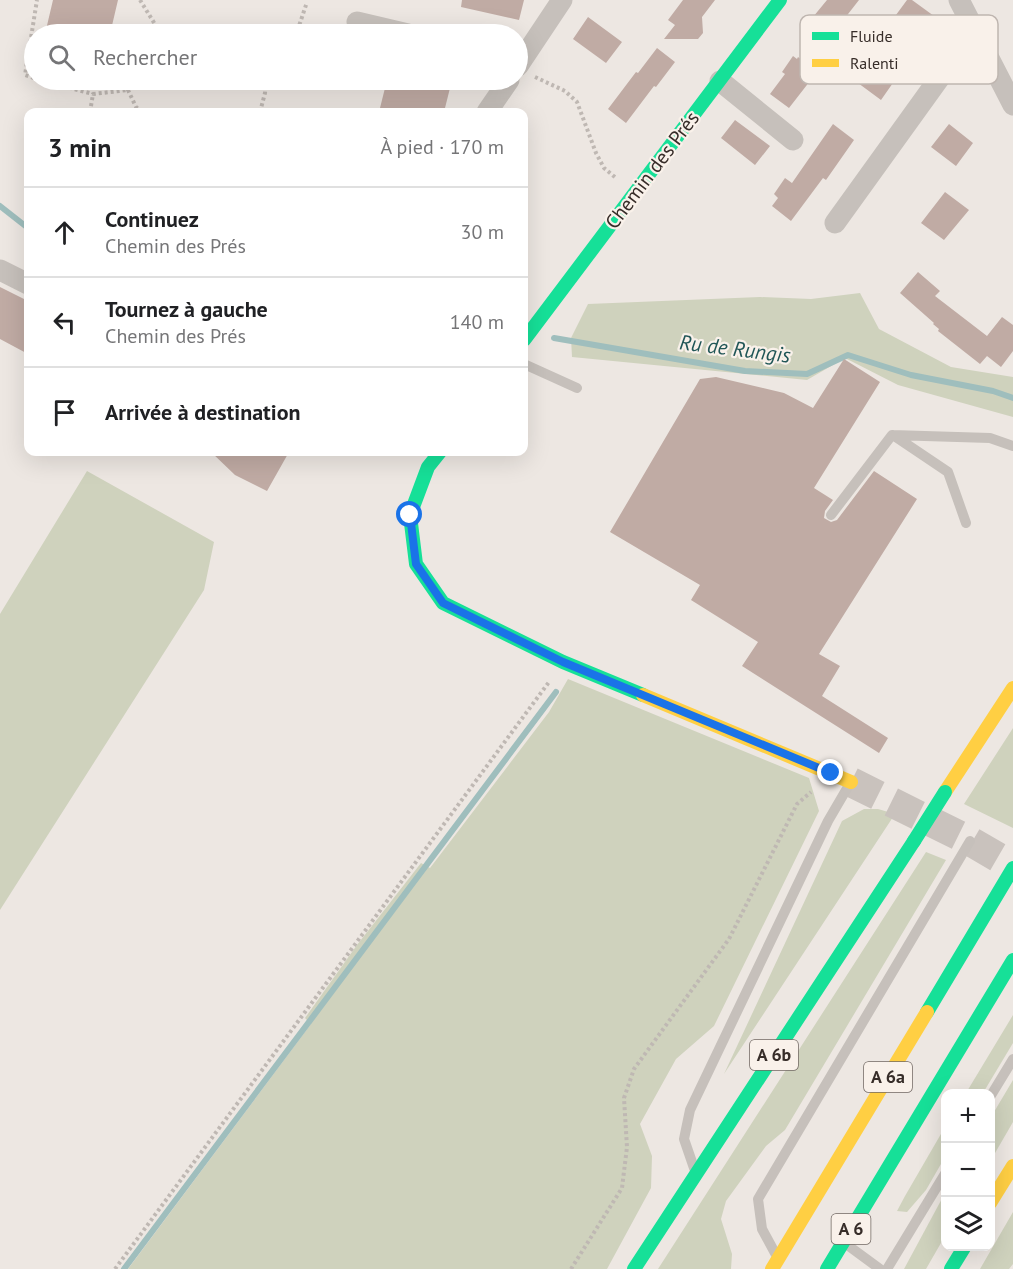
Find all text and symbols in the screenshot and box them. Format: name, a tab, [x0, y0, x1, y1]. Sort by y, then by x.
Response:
legend	[800, 15, 998, 84]
search box	[24, 24, 528, 90]
text: Fluide	[850, 26, 893, 46]
icon: search	[45, 41, 78, 74]
text: Rechercher	[93, 43, 197, 71]
text: Ralenti	[850, 53, 899, 73]
street label: Chemin des Prés	[599, 106, 705, 234]
text: 3 min	[48, 131, 111, 164]
text: À pied · 170 m	[380, 134, 504, 160]
text: Continuez	[105, 205, 199, 233]
icon: ahead	[48, 216, 81, 249]
text: 30 m	[461, 219, 504, 245]
text: Chemin des Prés	[105, 233, 246, 259]
text: Tournez à gauche	[105, 295, 268, 323]
icon: left	[48, 306, 81, 339]
text: 140 m	[450, 309, 504, 335]
text: Chemin des Prés	[105, 323, 246, 349]
water label: Ru de Rungis	[678, 328, 793, 369]
icon: arrive	[48, 396, 81, 429]
text: Arrivée à destination	[105, 398, 301, 426]
route start	[396, 501, 422, 527]
route end	[817, 759, 843, 785]
road number: A 6b	[750, 1040, 798, 1070]
road number: A 6a	[864, 1062, 912, 1092]
map controls	[941, 1089, 995, 1251]
button: +	[941, 1089, 995, 1143]
button: −	[941, 1143, 995, 1197]
button: layers	[941, 1197, 995, 1251]
road number: A 6	[832, 1214, 870, 1244]

